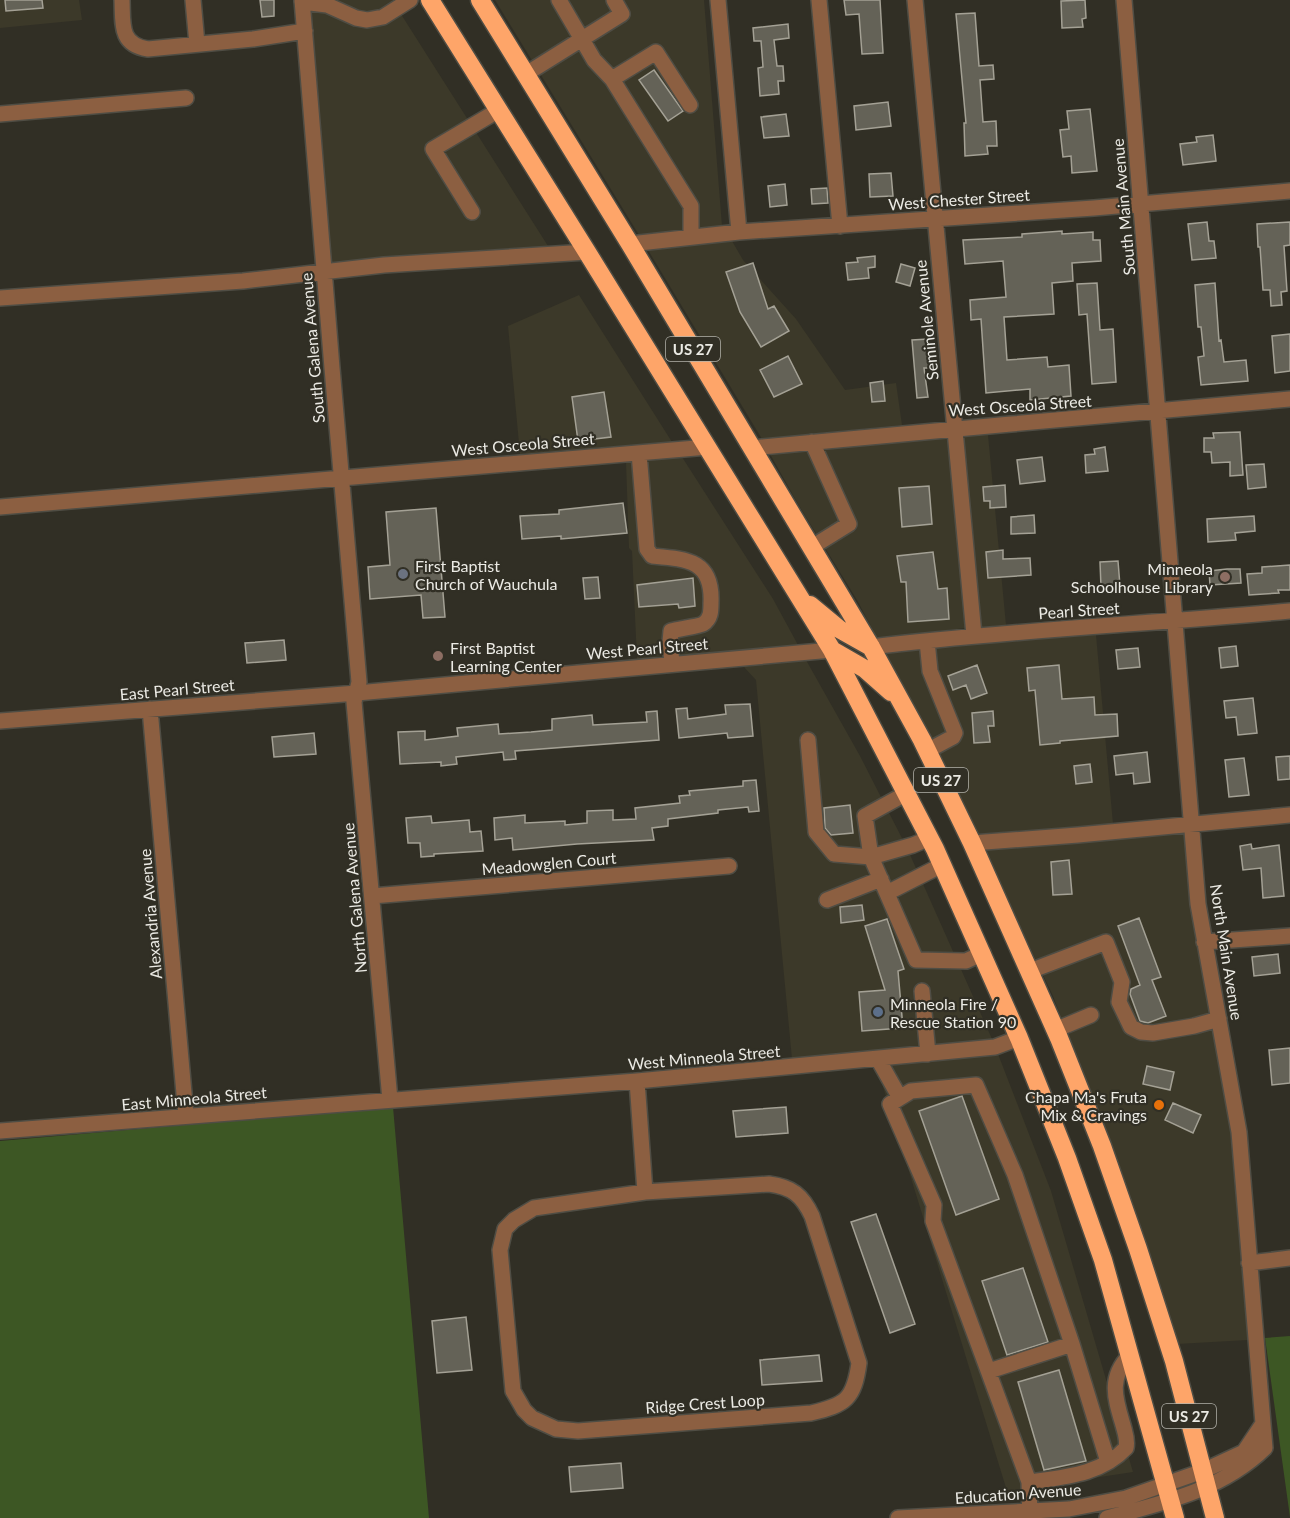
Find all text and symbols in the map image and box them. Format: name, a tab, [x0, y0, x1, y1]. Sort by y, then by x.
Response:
street label: South Main Avenue	[1108, 138, 1138, 276]
street label: West Chester Street	[888, 185, 1031, 213]
street label: Seminole Avenue	[910, 259, 942, 381]
street label: South Galena Avenue	[296, 272, 328, 424]
road number: US 27	[666, 337, 720, 361]
street label: West Osceola Street	[948, 391, 1092, 419]
street label: West Osceola Street	[451, 428, 596, 460]
place label: First Baptist Church of Wauchula	[415, 556, 558, 593]
place label: Minneola Schoolhouse Library	[1071, 559, 1214, 596]
marker: First Baptist Church of Wauchula	[396, 567, 410, 581]
marker: Minneola Schoolhouse Library	[1218, 570, 1232, 584]
street label: Pearl Street	[1038, 598, 1121, 622]
street label: West Pearl Street	[585, 633, 709, 663]
place label: First Baptist Learning Center	[450, 638, 562, 675]
marker: First Baptist Learning Center	[431, 649, 445, 663]
street label: East Pearl Street	[119, 674, 236, 703]
road number: US 27	[914, 768, 968, 792]
street label: North Galena Avenue	[338, 822, 370, 974]
street label: Alexandria Avenue	[135, 848, 165, 980]
street label: Meadowglen Court	[481, 848, 617, 878]
street label: North Main Avenue	[1207, 883, 1247, 1021]
place label: Minneola Fire / Rescue Station 90	[890, 994, 1016, 1031]
marker: Minneola Fire / Rescue Station 90	[871, 1005, 885, 1019]
street label: West Minneola Street	[627, 1041, 781, 1073]
street label: East Minneola Street	[121, 1082, 268, 1114]
place label: Chapa Ma's Fruta Mix & Cravings	[1025, 1087, 1147, 1124]
marker: Chapa Ma's Fruta Mix & Cravings	[1152, 1098, 1166, 1112]
street label: Ridge Crest Loop	[645, 1389, 765, 1417]
road number: US 27	[1162, 1404, 1216, 1428]
street label: Education Avenue	[954, 1479, 1082, 1507]

